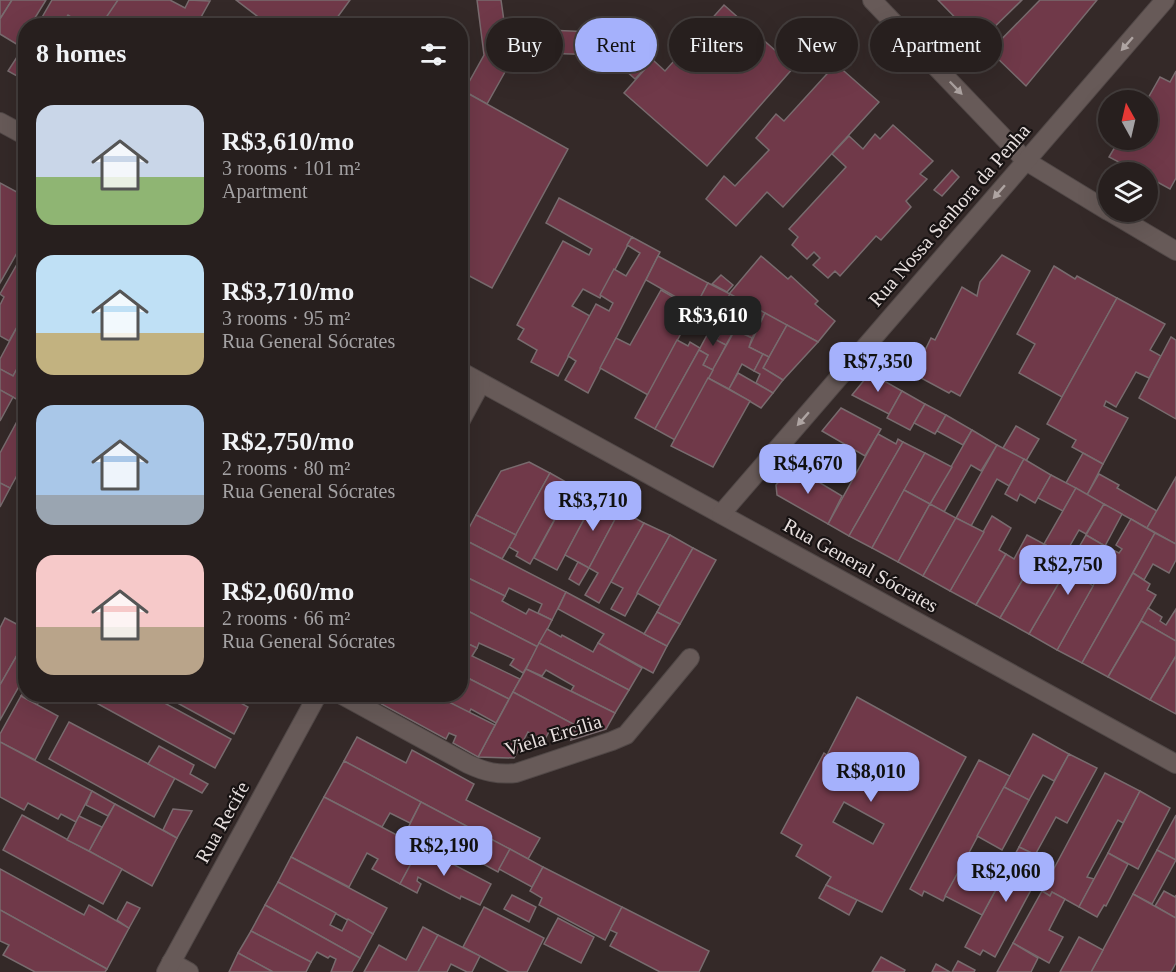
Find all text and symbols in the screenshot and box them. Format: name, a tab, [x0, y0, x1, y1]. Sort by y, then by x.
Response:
chip: Buy	[486, 18, 563, 72]
chip: Rent	[575, 18, 657, 72]
chip: Filters	[669, 18, 764, 72]
chip: New	[776, 18, 858, 72]
chip: Apartment	[870, 18, 1002, 72]
one-way arrow	[1121, 36, 1134, 51]
icon: filters	[417, 38, 450, 71]
text: 8 homes	[36, 39, 126, 68]
one-way arrow	[949, 80, 962, 95]
north arrow	[1098, 90, 1158, 150]
map controls	[1098, 90, 1158, 222]
street label: Rua Nossa Senhora da Penha	[864, 119, 1034, 311]
text: R$3,610/mo	[222, 127, 354, 156]
icon: home	[84, 129, 156, 201]
text: 3 rooms · 101 m²	[222, 157, 360, 179]
button: layers	[1098, 162, 1158, 222]
text: Apartment	[222, 180, 308, 202]
one-way arrow	[993, 184, 1006, 199]
text: R$3,710/mo	[222, 277, 354, 306]
icon: home	[84, 279, 156, 351]
pin: R$3,610	[658, 296, 768, 347]
text: R$3,610	[678, 304, 748, 326]
text: 3 rooms · 95 m²	[222, 307, 350, 329]
text: Rua General Sócrates	[222, 330, 395, 352]
pin: R$7,350	[823, 342, 933, 393]
text: R$7,350	[843, 350, 913, 372]
one-way arrow	[796, 411, 810, 426]
text: R$2,750/mo	[222, 427, 354, 456]
icon: home	[84, 429, 156, 501]
pin: R$4,670	[753, 444, 863, 495]
text: R$4,670	[773, 452, 843, 474]
text: 2 rooms · 80 m²	[222, 457, 350, 479]
text: Rua General Sócrates	[222, 480, 395, 502]
pin: R$3,710	[538, 481, 648, 532]
text: R$3,710	[558, 489, 628, 511]
street label: Rua General Sócrates	[780, 513, 942, 617]
pin: R$2,750	[1013, 545, 1123, 596]
text: R$2,750	[1033, 553, 1103, 575]
text: R$2,060/mo	[222, 577, 354, 606]
icon: home	[84, 579, 156, 651]
text: 2 rooms · 66 m²	[222, 607, 350, 629]
text: Rua General Sócrates	[222, 630, 395, 652]
street label: Viela Ercília	[502, 710, 604, 760]
pin: R$8,010	[816, 752, 926, 803]
text: R$8,010	[836, 760, 906, 782]
street label: Rua Recife	[191, 777, 253, 866]
pin: R$2,190	[389, 826, 499, 877]
text: R$2,190	[409, 834, 479, 856]
pin: R$2,060	[951, 852, 1061, 903]
text: R$2,060	[971, 860, 1041, 882]

